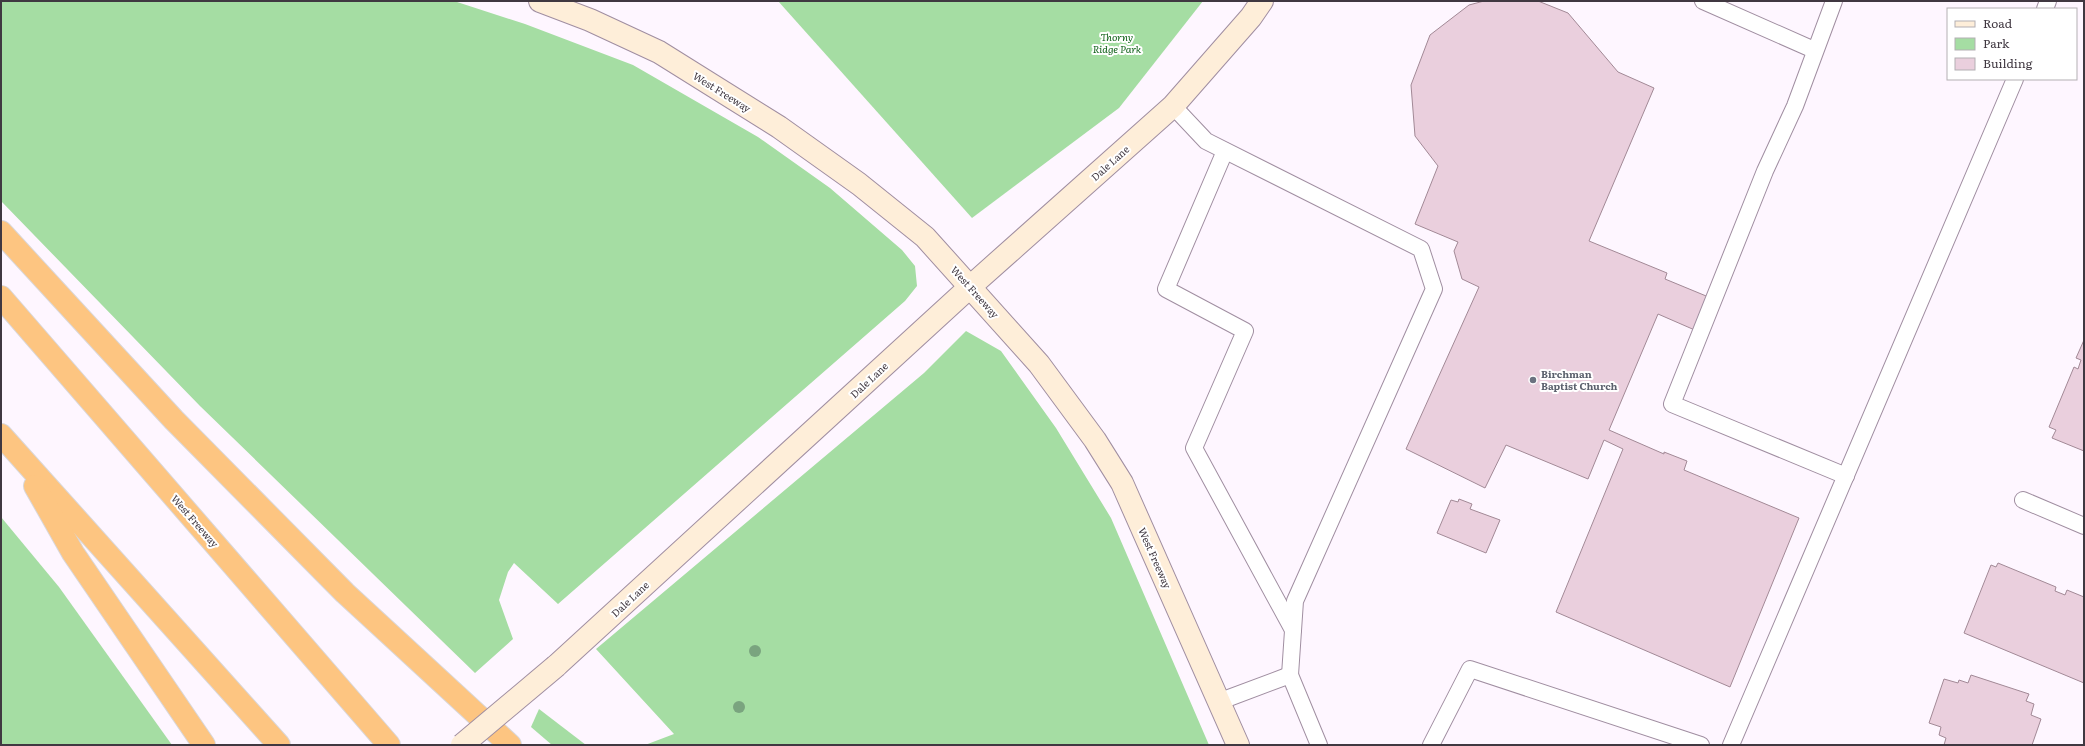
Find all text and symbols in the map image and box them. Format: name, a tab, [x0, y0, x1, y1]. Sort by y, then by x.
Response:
legend	[1947, 8, 2077, 80]
text: Road	[1983, 14, 2013, 32]
park label: Thorny Ridge Park	[1093, 29, 1142, 56]
text: Park	[1983, 34, 2010, 52]
text: Building	[1983, 54, 2033, 72]
street label: West Freeway	[691, 68, 754, 115]
street label: Dale Lane	[1087, 141, 1132, 184]
street label: West Freeway	[948, 262, 1003, 321]
street label: Dale Lane	[846, 358, 891, 401]
place label: Birchman Baptist Church	[1541, 366, 1618, 393]
marker: Birchman Baptist Church	[1528, 375, 1538, 385]
street label: West Freeway	[168, 491, 223, 550]
street label: West Freeway	[1135, 525, 1176, 591]
street label: Dale Lane	[607, 577, 652, 620]

